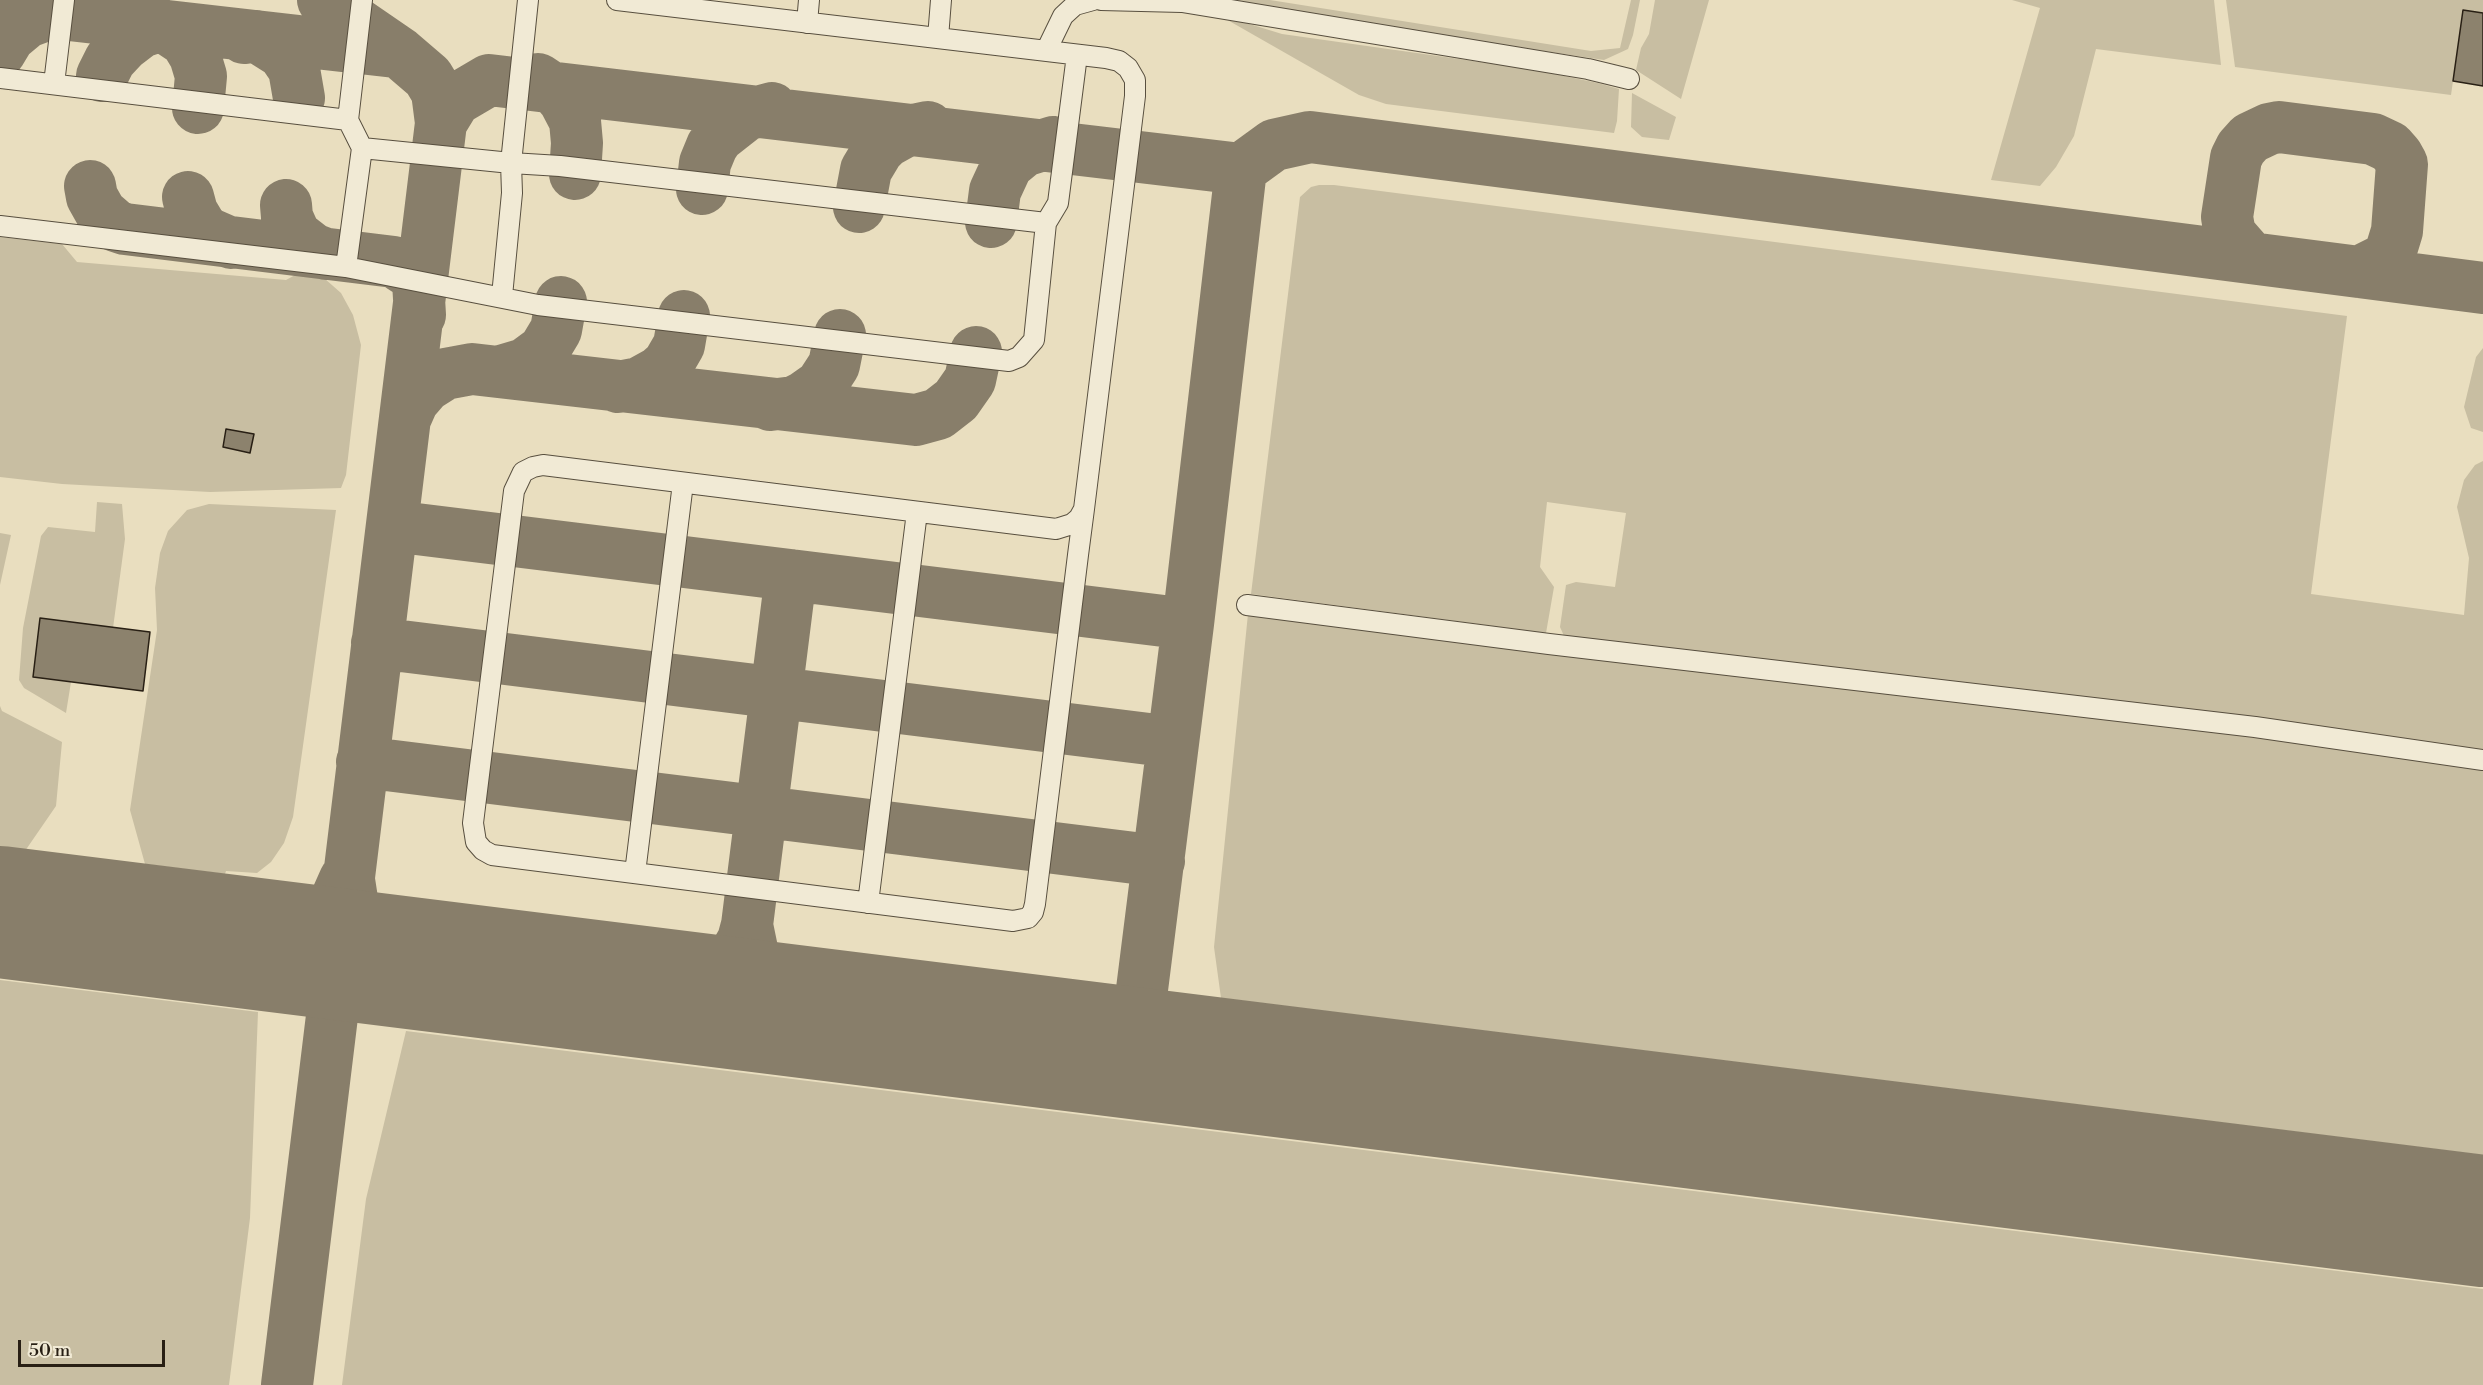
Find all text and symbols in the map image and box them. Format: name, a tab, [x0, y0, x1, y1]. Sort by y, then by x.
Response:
scale bar	[21, 1328, 168, 1366]
text: 50 m	[29, 1339, 70, 1362]

